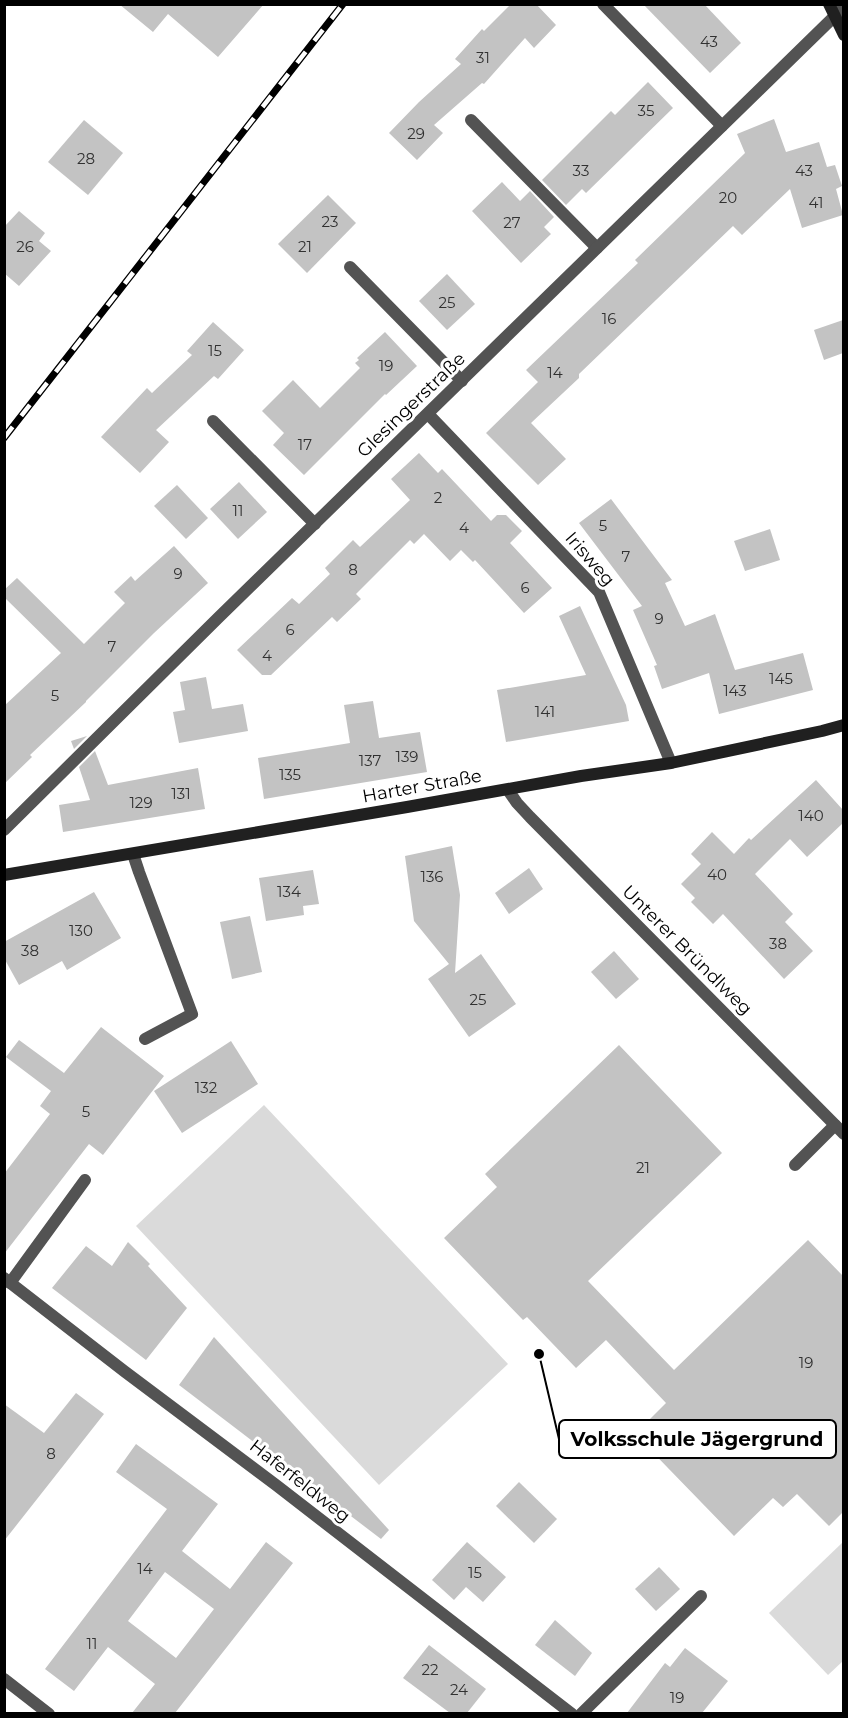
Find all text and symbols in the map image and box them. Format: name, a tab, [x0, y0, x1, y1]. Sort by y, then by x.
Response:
house number: 43	[700, 32, 718, 51]
house number: 31	[476, 48, 490, 67]
house number: 35	[638, 101, 654, 120]
house number: 29	[407, 124, 425, 143]
house number: 28	[77, 149, 95, 168]
house number: 33	[573, 161, 589, 180]
house number: 43	[795, 161, 813, 180]
house number: 20	[719, 188, 737, 207]
house number: 41	[809, 193, 823, 212]
house number: 23	[322, 212, 338, 231]
house number: 27	[503, 213, 521, 232]
house number: 26	[16, 237, 34, 256]
house number: 21	[298, 237, 312, 256]
house number: 25	[438, 293, 456, 312]
house number: 16	[602, 309, 616, 328]
house number: 15	[208, 341, 222, 360]
street label: Glesingerstraße	[352, 348, 470, 462]
house number: 19	[379, 356, 393, 375]
house number: 14	[547, 363, 563, 382]
house number: 17	[298, 435, 312, 454]
house number: 2	[434, 488, 442, 507]
house number: 11	[233, 501, 243, 520]
house number: 5	[599, 516, 607, 535]
house number: 4	[459, 518, 469, 537]
street label: Irisweg	[560, 527, 620, 591]
house number: 7	[622, 547, 631, 566]
house number: 8	[348, 560, 358, 579]
house number: 9	[173, 564, 183, 583]
house number: 6	[520, 578, 530, 597]
house number: 9	[654, 609, 664, 628]
house number: 6	[285, 620, 295, 639]
house number: 7	[108, 637, 117, 656]
house number: 4	[262, 646, 272, 665]
house number: 145	[769, 669, 793, 688]
house number: 143	[723, 681, 747, 700]
house number: 5	[51, 686, 59, 705]
house number: 141	[535, 702, 555, 721]
house number: 139	[395, 747, 419, 766]
house number: 137	[359, 751, 381, 770]
house number: 135	[279, 765, 301, 784]
street label: Harter Straße	[361, 765, 484, 807]
house number: 131	[171, 784, 191, 803]
house number: 129	[129, 793, 153, 812]
house number: 140	[798, 806, 824, 825]
house number: 40	[707, 865, 727, 884]
house number: 136	[420, 867, 444, 886]
street label: Unterer Bründlweg	[617, 880, 757, 1020]
house number: 134	[277, 882, 301, 901]
house number: 130	[69, 921, 93, 940]
house number: 38	[769, 934, 787, 953]
house number: 38	[21, 941, 39, 960]
house number: 25	[469, 990, 487, 1009]
house number: 132	[195, 1078, 217, 1097]
house number: 5	[82, 1102, 90, 1121]
house number: 21	[636, 1158, 650, 1177]
house number: 19	[799, 1353, 813, 1372]
callout: Volksschule Jägergrund	[559, 1420, 836, 1458]
text: Volksschule Jägergrund	[570, 1427, 823, 1451]
street label: Haferfeldweg	[245, 1435, 355, 1527]
house number: 8	[46, 1444, 56, 1463]
house number: 14	[137, 1559, 153, 1578]
house number: 15	[468, 1563, 482, 1582]
house number: 11	[87, 1634, 97, 1653]
house number: 22	[421, 1660, 439, 1679]
house number: 24	[450, 1680, 468, 1699]
house number: 19	[670, 1688, 684, 1707]

